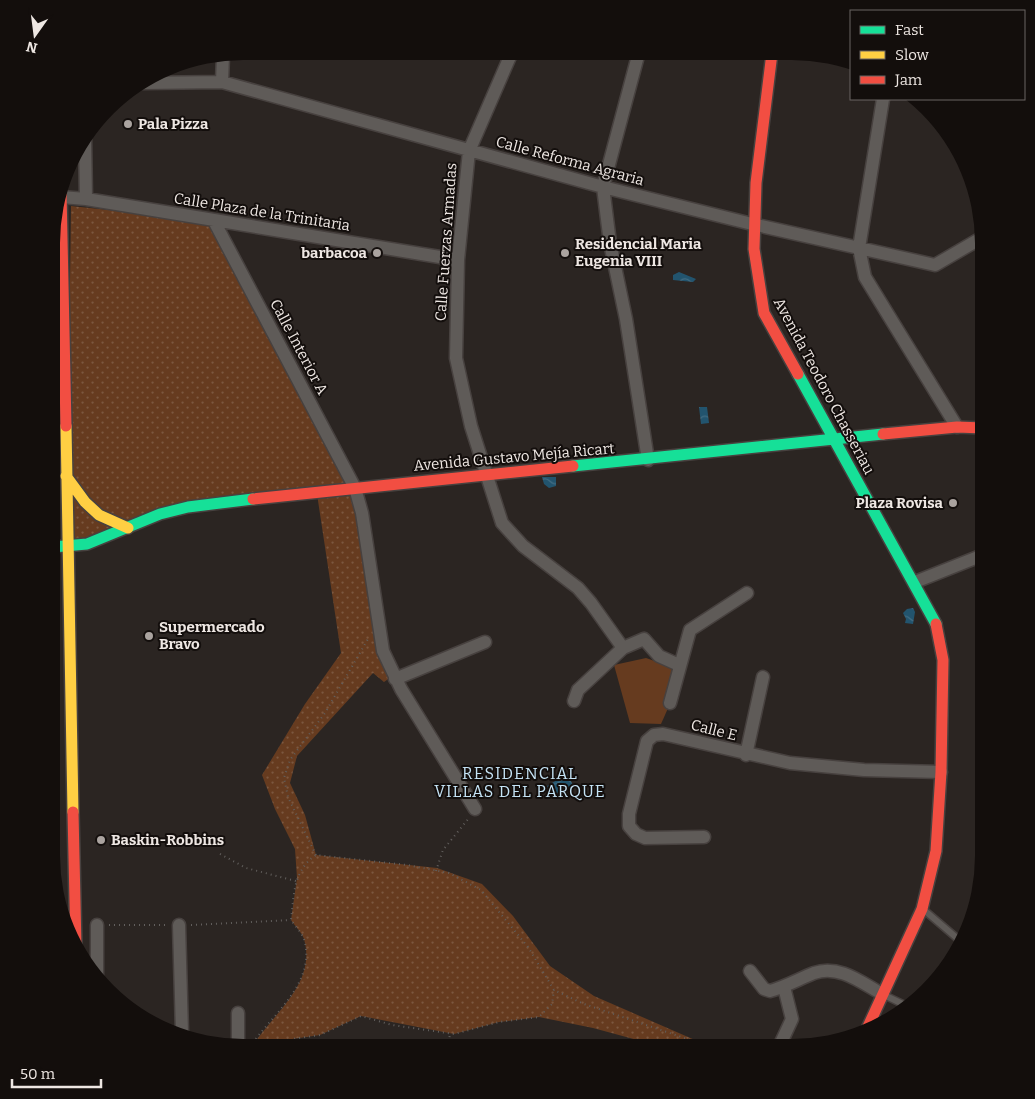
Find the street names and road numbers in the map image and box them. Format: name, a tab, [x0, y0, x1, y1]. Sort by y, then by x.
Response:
street label: Calle Reforma Agraria	[494, 133, 646, 189]
street label: Calle Fuerzas Armadas	[431, 162, 461, 322]
street label: Calle Plaza de la Trinitaria	[173, 189, 351, 235]
street label: Avenida Teodoro Chasseriau	[770, 295, 878, 477]
street label: Calle Interior A	[266, 296, 332, 398]
street label: Avenida Gustavo Mejía Ricart	[413, 439, 616, 475]
street label: Calle E	[689, 716, 739, 744]

